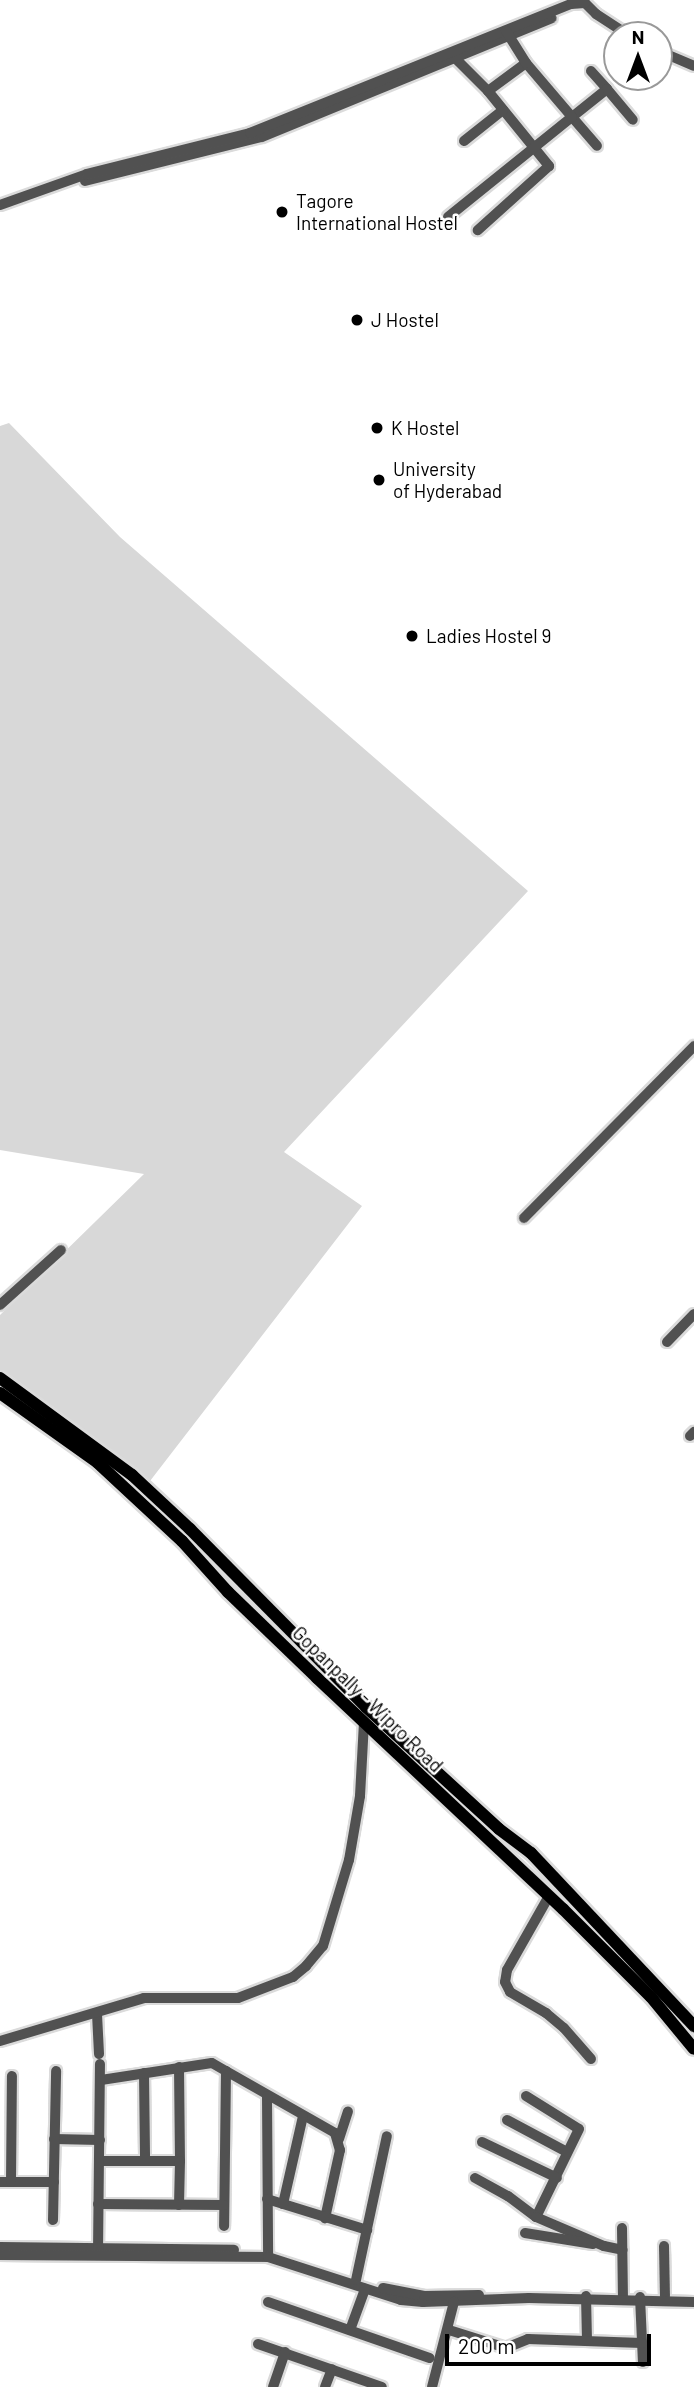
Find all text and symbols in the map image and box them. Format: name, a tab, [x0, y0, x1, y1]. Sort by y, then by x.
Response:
north arrow	[603, 21, 673, 91]
text: N	[632, 25, 644, 48]
place label: Tagore International Hostel	[296, 190, 458, 234]
marker: Tagore International Hostel	[274, 204, 290, 220]
place label: J Hostel	[371, 309, 439, 331]
marker: J Hostel	[349, 312, 365, 328]
place label: K Hostel	[391, 417, 459, 439]
marker: K Hostel	[369, 420, 385, 436]
place label: University of Hyderabad	[393, 458, 502, 502]
marker: University of Hyderabad	[371, 472, 387, 488]
place label: Ladies Hostel 9	[426, 625, 551, 647]
marker: Ladies Hostel 9	[404, 628, 420, 644]
street label: Gopanpally - Wipro Road	[288, 1621, 448, 1777]
scale bar	[449, 2320, 656, 2364]
text: 200 m	[458, 2333, 515, 2358]

